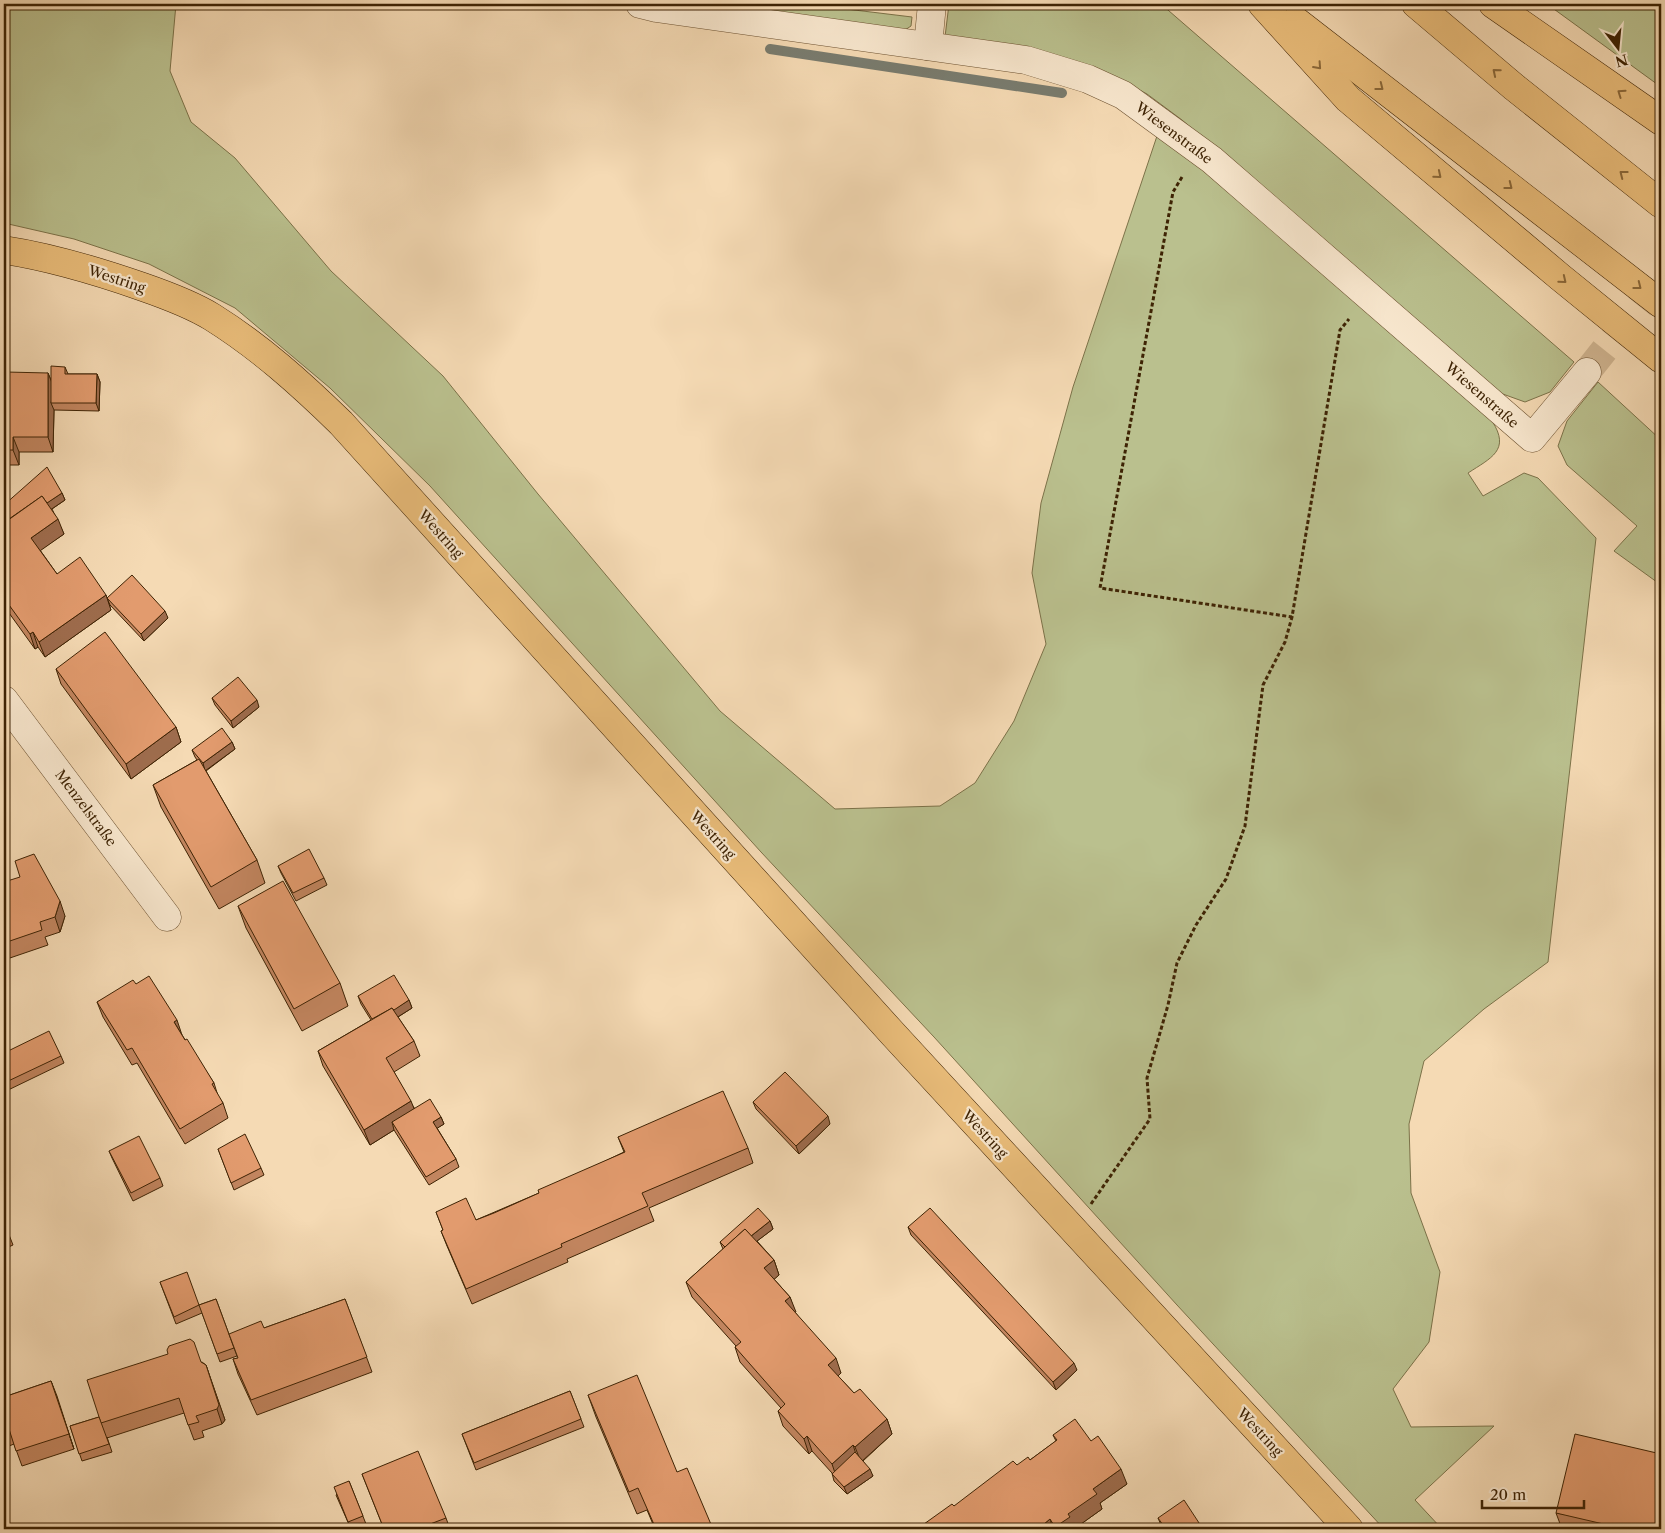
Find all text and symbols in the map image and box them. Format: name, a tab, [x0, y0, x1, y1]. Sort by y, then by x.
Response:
north arrow	[1592, 22, 1642, 72]
text: N	[1613, 50, 1630, 71]
one-way arrow	[1313, 60, 1322, 69]
one-way arrow	[1493, 69, 1502, 78]
one-way arrow	[1374, 81, 1384, 90]
one-way arrow	[1617, 90, 1627, 99]
street label: Wiesenstraße	[1131, 98, 1216, 168]
one-way arrow	[1433, 169, 1442, 178]
one-way arrow	[1620, 171, 1629, 179]
one-way arrow	[1503, 181, 1512, 189]
street label: Westring	[85, 261, 149, 297]
one-way arrow	[1557, 274, 1566, 282]
one-way arrow	[1632, 280, 1641, 289]
street label: Wiesenstraße	[1441, 357, 1523, 432]
street label: Westring	[414, 505, 468, 562]
street label: Menzelstraße	[51, 766, 121, 850]
street label: Westring	[686, 806, 740, 863]
street label: Westring	[958, 1105, 1012, 1162]
street label: Westring	[1233, 1403, 1287, 1460]
scale bar	[1482, 1478, 1585, 1510]
text: 20 m	[1490, 1485, 1526, 1504]

